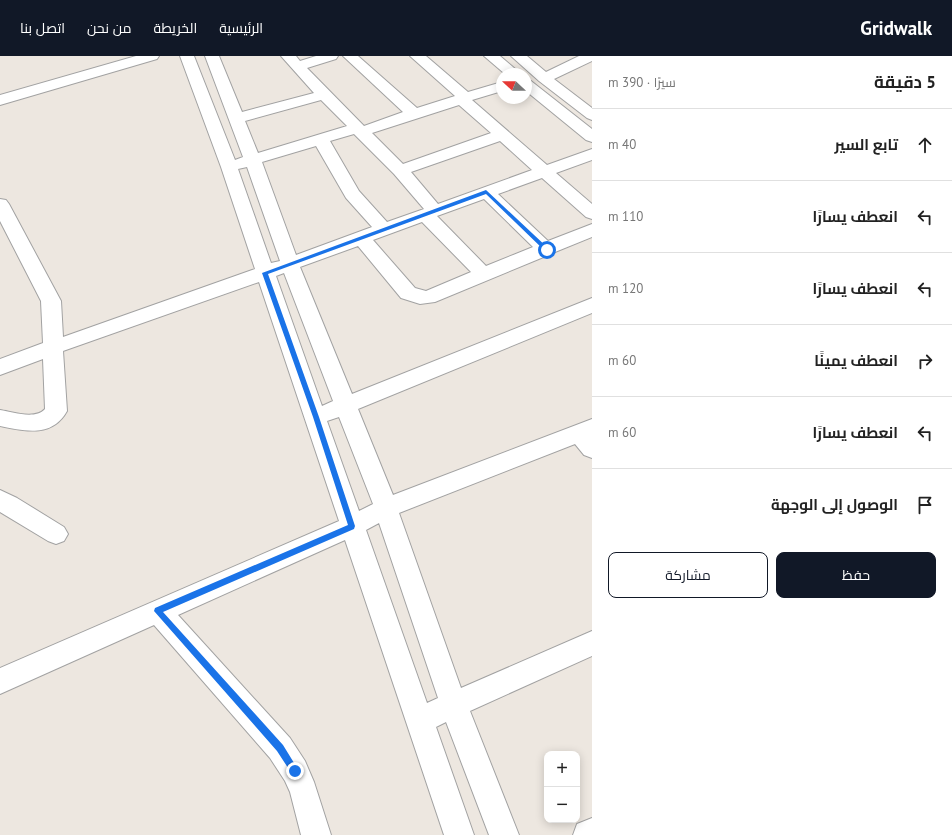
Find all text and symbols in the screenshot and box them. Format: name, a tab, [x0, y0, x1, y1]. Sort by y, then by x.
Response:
text: Gridwalk	[860, 16, 932, 40]
text: اتصل بنا	[20, 19, 65, 37]
text: من نحن	[87, 19, 131, 37]
text: الخريطة	[153, 19, 197, 37]
text: الرئيسية	[219, 19, 263, 37]
north arrow	[496, 68, 532, 104]
text: 5 دقيقة	[874, 71, 936, 93]
text: سيرًا · 390 m	[608, 74, 676, 91]
icon: ahead	[914, 134, 936, 156]
text: تابع السير	[835, 135, 898, 154]
text: 40 m	[608, 136, 636, 153]
icon: left	[914, 206, 936, 228]
text: انعطف يسارًا	[812, 207, 898, 226]
text: 110 m	[608, 208, 643, 225]
route start	[538, 241, 556, 259]
icon: left	[914, 278, 936, 300]
text: انعطف يسارًا	[812, 279, 898, 298]
text: 120 m	[608, 280, 643, 297]
icon: right	[914, 350, 936, 372]
text: انعطف يمينًا	[814, 351, 898, 370]
text: 60 m	[608, 352, 636, 369]
icon: left	[914, 422, 936, 444]
text: انعطف يسارًا	[812, 423, 898, 442]
text: 60 m	[608, 424, 636, 441]
icon: arrive	[914, 494, 936, 516]
text: الوصول إلى الوجهة	[771, 495, 898, 514]
button: مشاركة	[608, 552, 768, 598]
button: حفظ	[776, 552, 936, 598]
map controls	[544, 751, 580, 823]
button: +	[544, 751, 580, 787]
route end	[286, 762, 304, 780]
button: −	[544, 787, 580, 823]

